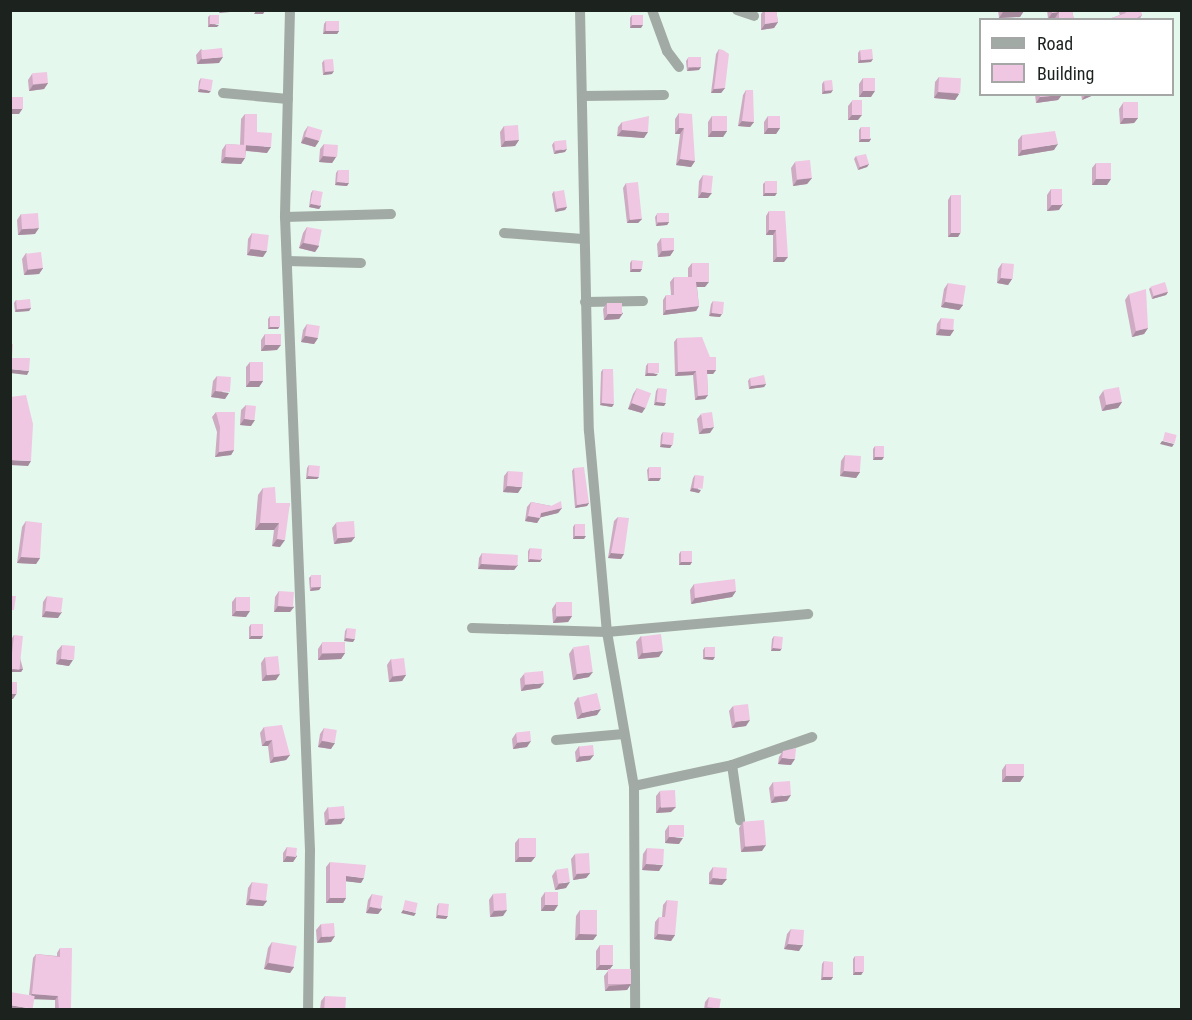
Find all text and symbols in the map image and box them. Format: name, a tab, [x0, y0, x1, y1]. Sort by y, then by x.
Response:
legend	[979, 18, 1174, 96]
text: Road	[1037, 33, 1073, 54]
text: Building	[1037, 63, 1094, 84]

